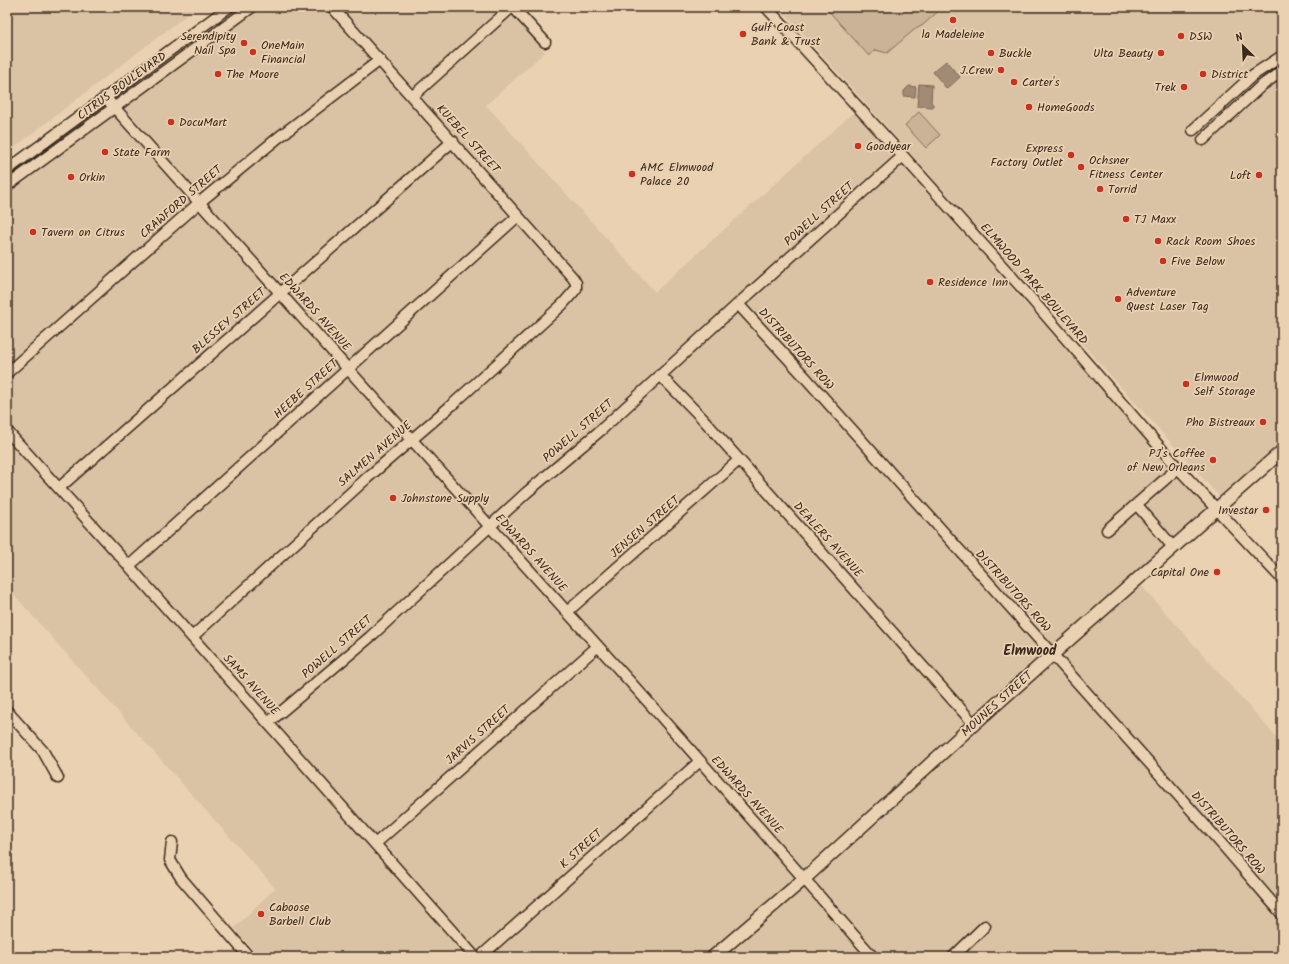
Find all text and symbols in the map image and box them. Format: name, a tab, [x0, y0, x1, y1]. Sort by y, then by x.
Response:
marker: la Madeleine	[948, 15, 958, 25]
place label: Gulf Coast Bank & Trust	[751, 18, 821, 51]
place label: la Madeleine	[922, 25, 985, 44]
north arrow	[1223, 26, 1263, 66]
place label: Serendipity Nail Spa	[181, 27, 236, 60]
place label: DSW	[1189, 27, 1213, 46]
text: N	[1233, 28, 1246, 47]
marker: Gulf Coast Bank & Trust	[738, 29, 748, 39]
marker: DSW	[1176, 31, 1186, 41]
place label: OneMain Financial	[261, 36, 305, 69]
marker: Serendipity Nail Spa	[239, 38, 249, 48]
place label: Buckle	[999, 44, 1032, 63]
place label: Ulta Beauty	[1093, 44, 1153, 63]
street label: CITRUS BOULEVARD	[73, 47, 171, 125]
marker: OneMain Financial	[248, 47, 258, 57]
marker: Buckle	[986, 48, 996, 58]
marker: Ulta Beauty	[1156, 48, 1166, 58]
place label: J.Crew	[960, 61, 994, 80]
place label: The Moore	[226, 65, 279, 84]
marker: J.Crew	[996, 65, 1006, 75]
place label: District	[1211, 65, 1249, 84]
marker: The Moore	[213, 69, 223, 79]
marker: District	[1198, 69, 1208, 79]
place label: Carter's	[1022, 73, 1060, 92]
marker: Carter's	[1009, 77, 1019, 87]
place label: Trek	[1155, 78, 1176, 97]
marker: Trek	[1179, 82, 1189, 92]
place label: HomeGoods	[1037, 98, 1095, 117]
street label: KUEBEL STREET	[432, 100, 505, 179]
marker: HomeGoods	[1024, 102, 1034, 112]
place label: DocuMart	[179, 113, 227, 132]
marker: DocuMart	[166, 117, 176, 127]
place label: Goodyear	[866, 137, 912, 156]
place label: Express Factory Outlet	[991, 139, 1063, 172]
marker: Goodyear	[853, 141, 863, 151]
place label: State Farm	[113, 143, 170, 162]
marker: State Farm	[100, 147, 110, 157]
marker: Express Factory Outlet	[1066, 150, 1076, 160]
place label: Ochsner Fitness Center	[1089, 151, 1164, 184]
place label: AMC Elmwood Palace 20	[640, 158, 714, 191]
street label: CRAWFORD STREET	[135, 160, 228, 243]
marker: Ochsner Fitness Center	[1076, 162, 1086, 172]
place label: Loft	[1230, 166, 1251, 185]
place label: Orkin	[79, 168, 105, 187]
marker: AMC Elmwood Palace 20	[627, 169, 637, 179]
marker: Loft	[1254, 170, 1264, 180]
marker: Orkin	[66, 172, 76, 182]
street label: POWELL STREET	[780, 176, 859, 251]
place label: Torrid	[1108, 180, 1138, 199]
marker: Torrid	[1095, 184, 1105, 194]
place label: TJ Maxx	[1134, 210, 1177, 229]
marker: TJ Maxx	[1121, 214, 1131, 224]
street label: ELMWOOD PARK BOULEVARD	[975, 219, 1093, 350]
place label: Tavern on Citrus	[41, 223, 125, 242]
marker: Tavern on Citrus	[28, 227, 38, 237]
place label: Rack Room Shoes	[1166, 232, 1255, 251]
marker: Rack Room Shoes	[1153, 236, 1163, 246]
place label: Five Below	[1171, 252, 1226, 271]
marker: Five Below	[1158, 256, 1168, 266]
street label: EDWARDS AVENUE	[274, 268, 356, 356]
place label: Residence Inn	[938, 273, 1008, 292]
marker: Residence Inn	[925, 277, 935, 287]
street label: BLESSEY STREET	[188, 282, 272, 359]
place label: Adventure Quest Laser Tag	[1126, 283, 1209, 316]
marker: Adventure Quest Laser Tag	[1113, 294, 1123, 304]
street label: DISTRIBUTORS ROW	[754, 303, 838, 395]
street label: HEEBE STREET	[269, 354, 344, 423]
place label: Elmwood Self Storage	[1194, 368, 1256, 401]
marker: Elmwood Self Storage	[1181, 379, 1191, 389]
street label: POWELL STREET	[538, 394, 619, 467]
place label: Pho Bistreaux	[1186, 413, 1256, 432]
street label: SALMEN AVENUE	[334, 416, 417, 492]
marker: Pho Bistreaux	[1258, 417, 1268, 427]
place label: PJ's Coffee of New Orleans	[1127, 444, 1206, 477]
marker: PJ's Coffee of New Orleans	[1208, 455, 1218, 465]
place label: Johnstone Supply	[401, 489, 489, 508]
street label: JENSEN STREET	[606, 490, 685, 563]
marker: Johnstone Supply	[388, 493, 398, 503]
street label: DEALERS AVENUE	[789, 498, 868, 583]
place label: Investar	[1218, 501, 1259, 520]
marker: Investar	[1261, 505, 1271, 515]
street label: EDWARDS AVENUE	[490, 509, 572, 597]
street label: DISTRIBUTORS ROW	[971, 545, 1055, 637]
place label: Capital One	[1150, 563, 1210, 582]
marker: Capital One	[1212, 567, 1222, 577]
street label: POWELL STREET	[297, 610, 378, 683]
district label: Elmwood	[1003, 640, 1057, 662]
street label: SAMS AVENUE	[218, 650, 285, 721]
street label: MOUNES STREET	[957, 666, 1038, 741]
street label: JARVIS STREET	[441, 700, 516, 769]
street label: EDWARDS AVENUE	[706, 751, 788, 839]
street label: DISTRIBUTORS ROW	[1186, 787, 1270, 879]
street label: K STREET	[555, 823, 608, 874]
place label: Caboose Barbell Club	[269, 898, 332, 931]
marker: Caboose Barbell Club	[256, 909, 266, 919]

